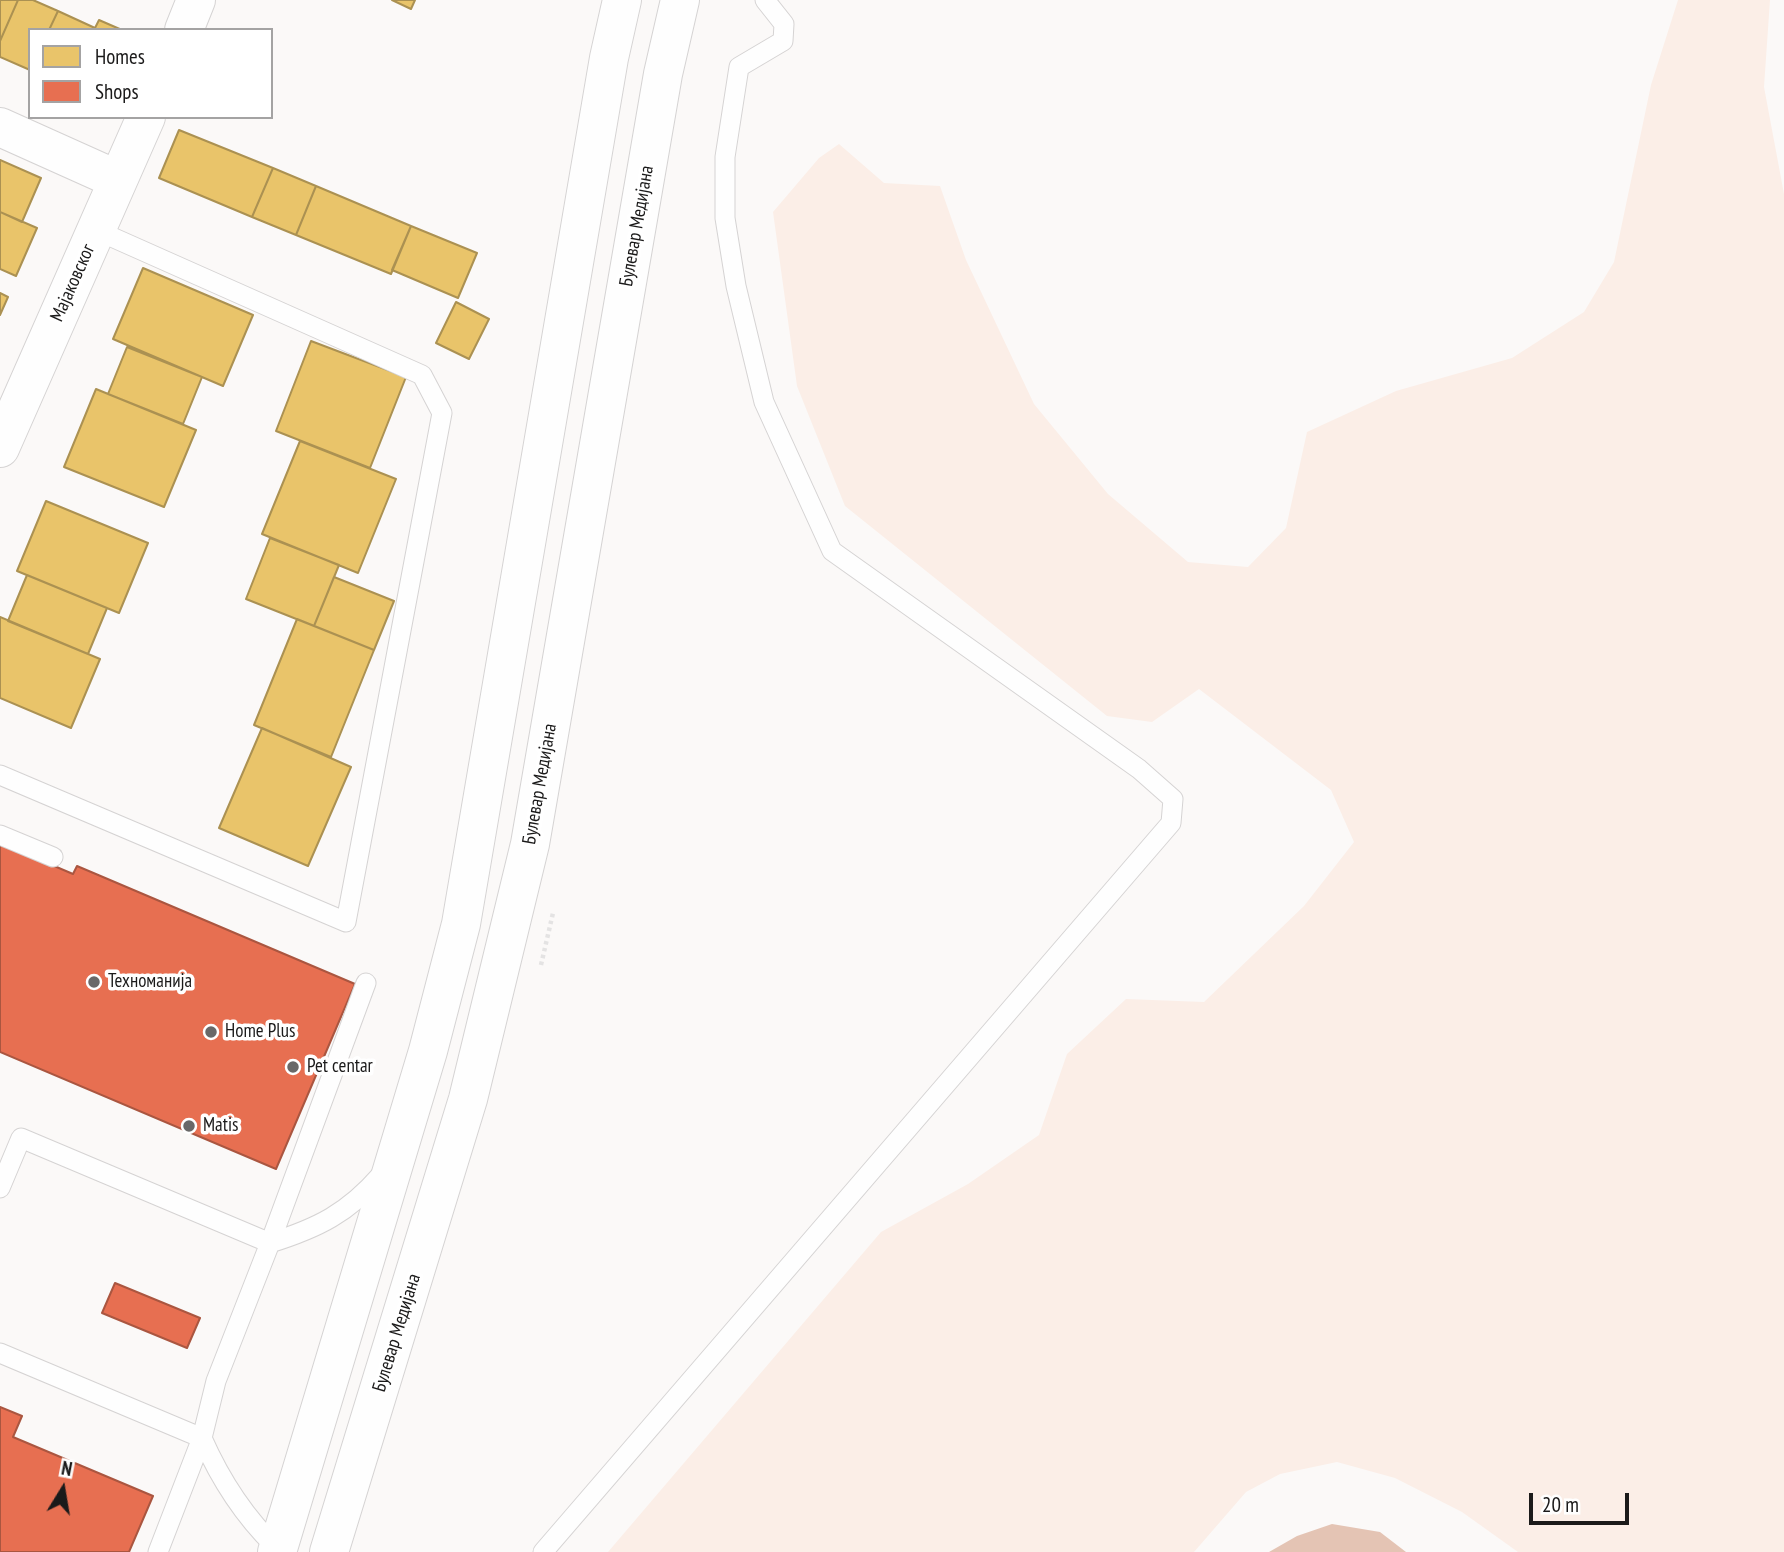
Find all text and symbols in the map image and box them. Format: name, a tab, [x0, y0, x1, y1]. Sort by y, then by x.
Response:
legend	[28, 28, 273, 119]
text: Homes	[95, 43, 145, 70]
text: Shops	[95, 78, 139, 105]
street label: Булевар Медијана	[615, 164, 659, 288]
street label: Мајаковског	[46, 241, 100, 325]
street label: Булевар Медијана	[518, 722, 562, 846]
place label: Техноманија	[108, 971, 192, 993]
marker: Техноманија	[86, 974, 102, 990]
place label: Home Plus	[225, 1021, 295, 1043]
marker: Home Plus	[203, 1024, 219, 1040]
place label: Pet centar	[307, 1056, 373, 1078]
marker: Pet centar	[285, 1059, 301, 1075]
place label: Matis	[203, 1115, 238, 1137]
marker: Matis	[181, 1118, 197, 1134]
street label: Булевар Медијана	[368, 1271, 426, 1395]
north arrow	[28, 1454, 98, 1524]
text: N	[60, 1456, 74, 1481]
scale bar	[1532, 1478, 1632, 1522]
text: 20 m	[1542, 1491, 1579, 1518]

